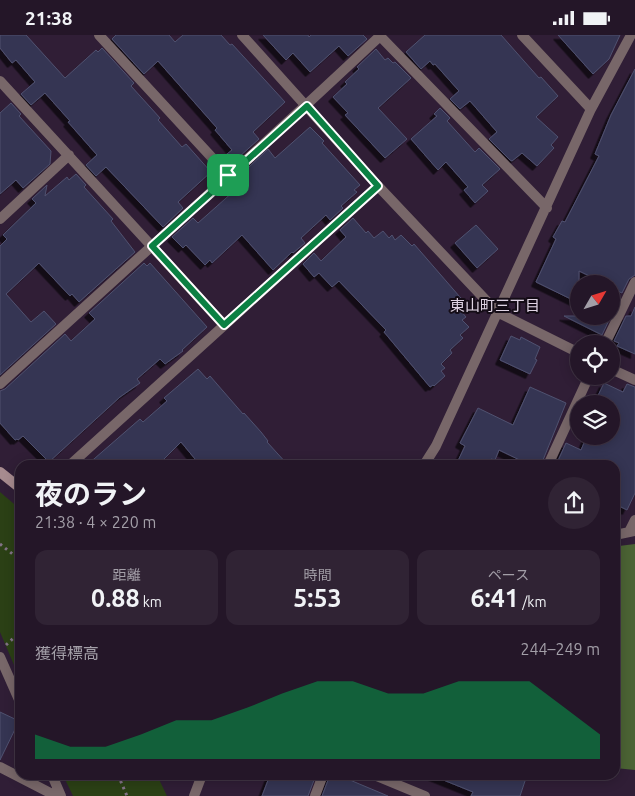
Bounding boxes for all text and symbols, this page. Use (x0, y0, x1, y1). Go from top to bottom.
text: 21:38 (25, 7, 73, 29)
pin (207, 154, 249, 196)
icon: arrive (214, 161, 242, 189)
north arrow (570, 275, 620, 325)
map controls (570, 275, 620, 445)
district label: 東山町三丁目 (450, 297, 540, 314)
button: locate (570, 335, 620, 385)
button: layers (570, 395, 620, 445)
button: share (548, 477, 600, 529)
text: 夜のラン (35, 478, 147, 509)
text: 21:38 · 4 × 220 m (35, 513, 156, 531)
text: 距離 (113, 567, 141, 583)
text: 時間 (304, 567, 332, 583)
text: ペース (488, 567, 529, 583)
text: 0.88 (91, 584, 140, 612)
text: 5:53 (293, 584, 342, 612)
text: 6:41 (471, 584, 519, 612)
text: km (140, 594, 162, 610)
text: /km (519, 594, 547, 610)
text: 244–249 m (520, 640, 600, 658)
text: 獲得標高 (35, 644, 99, 662)

